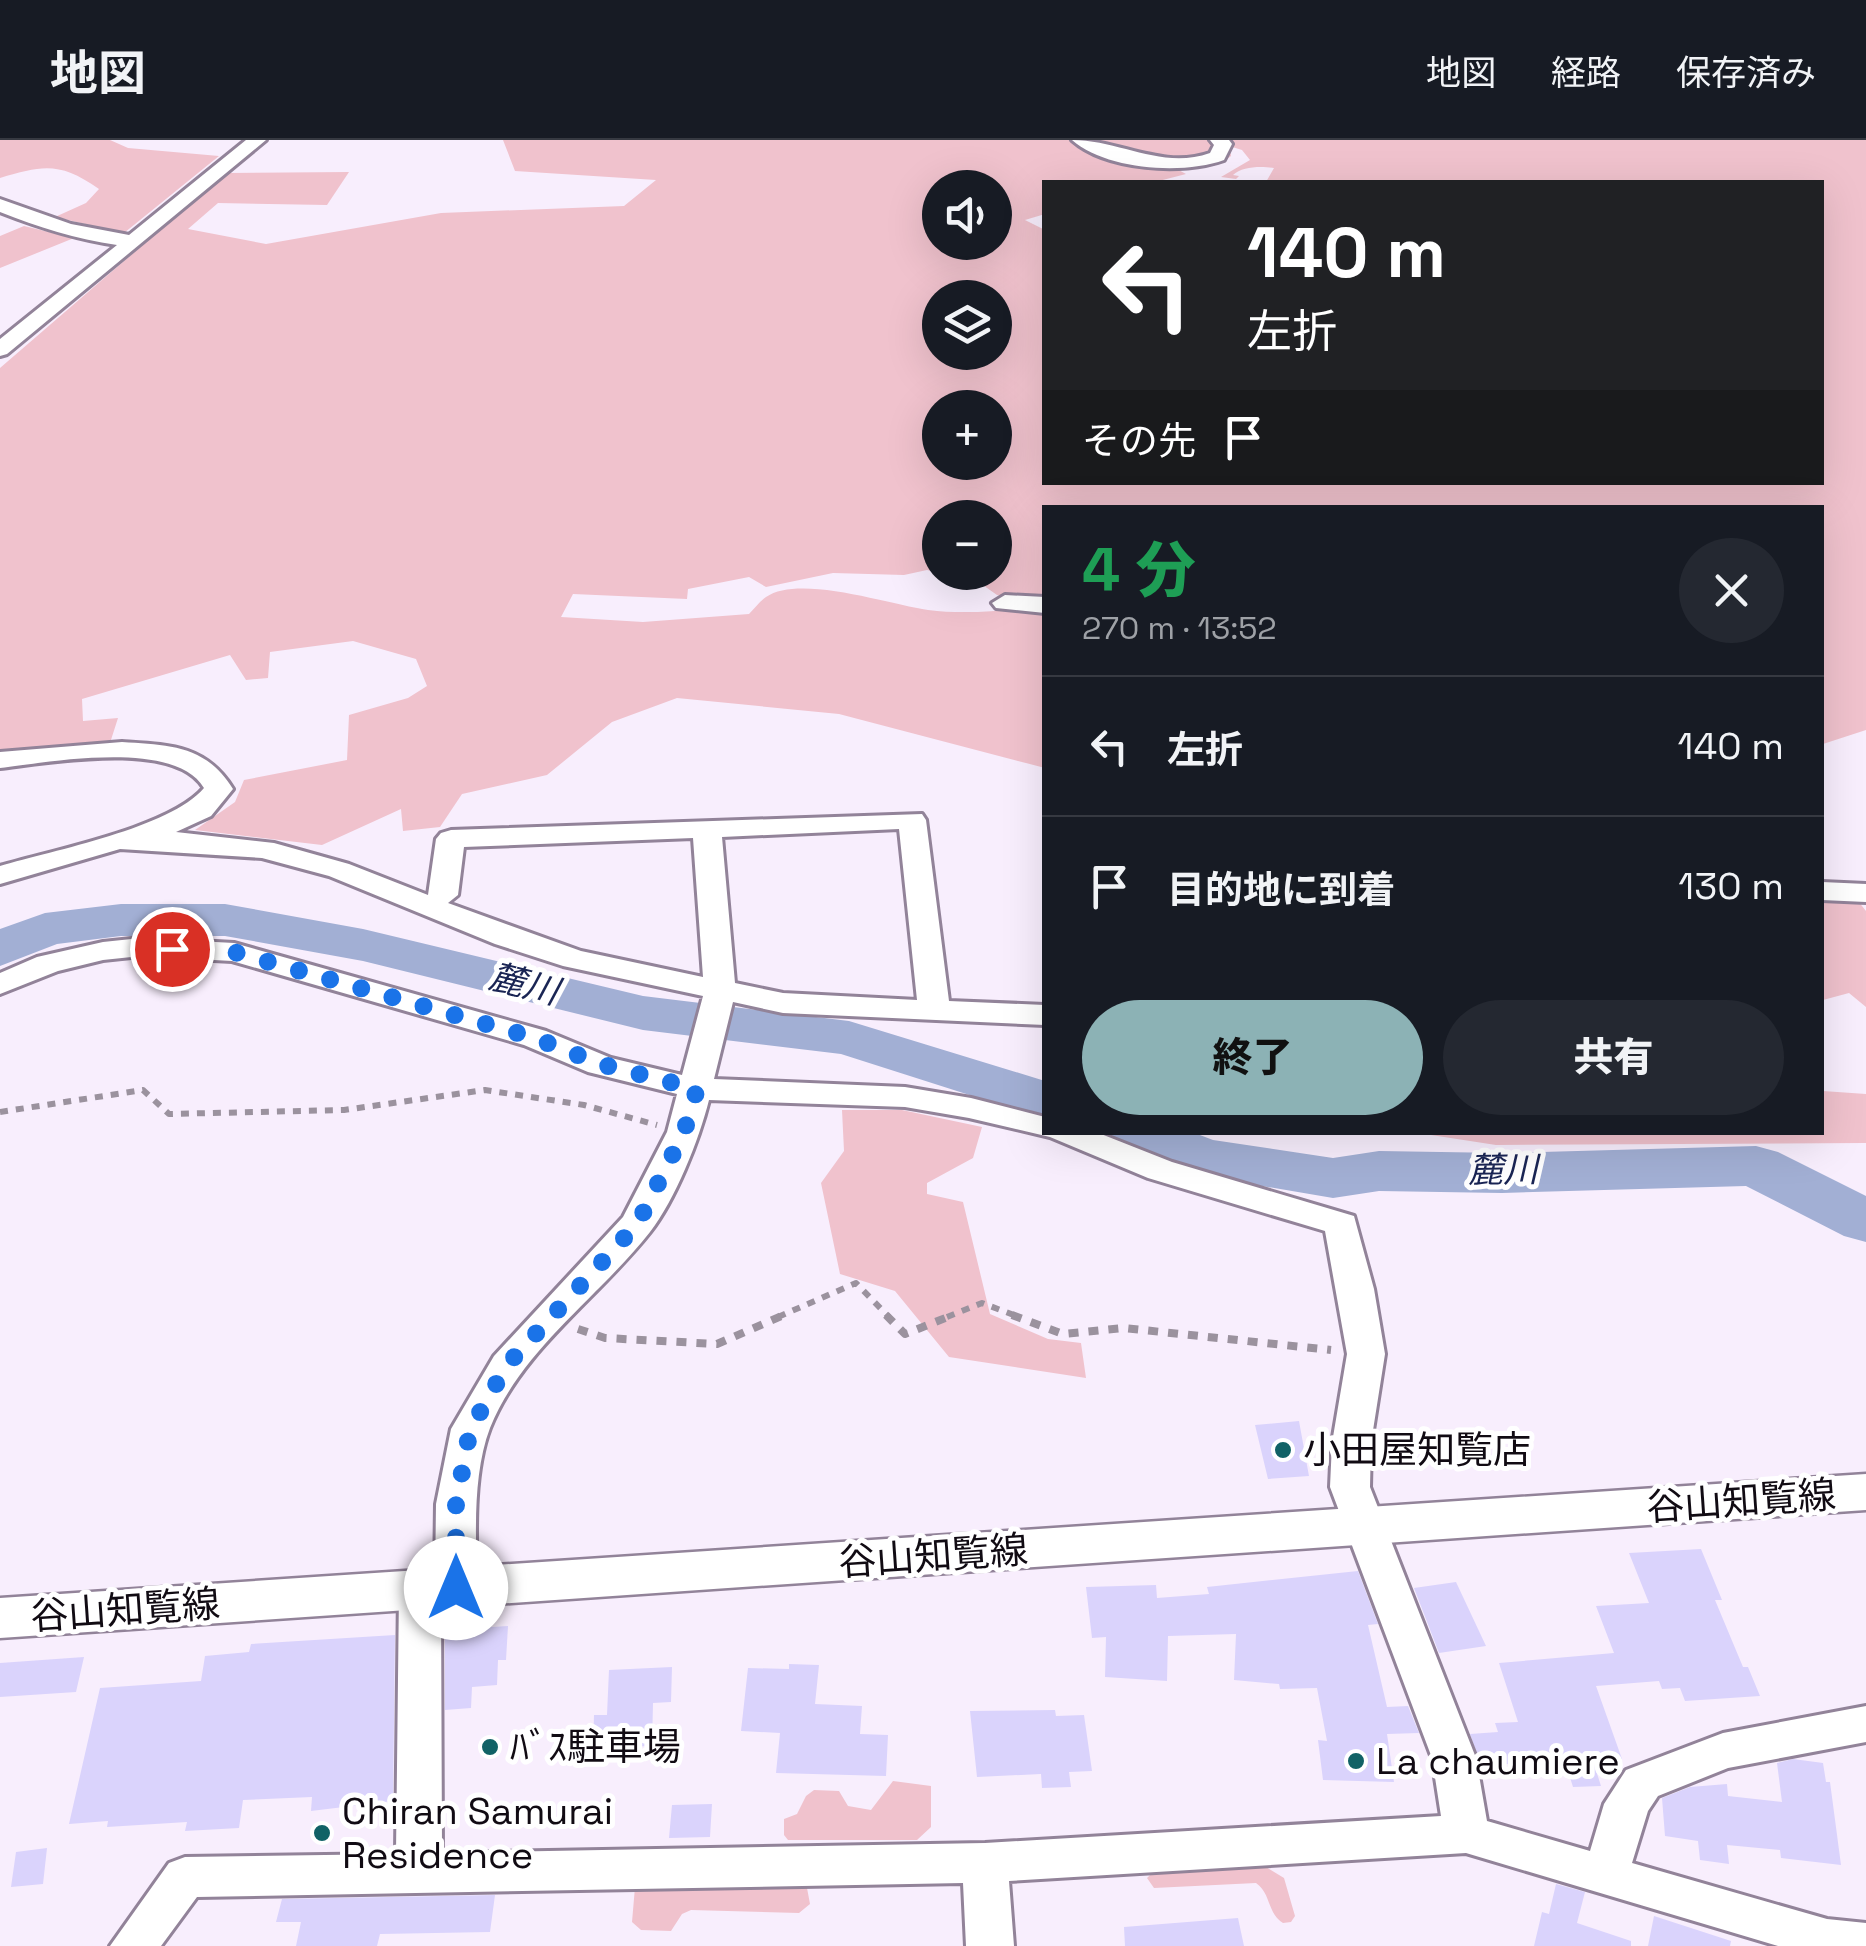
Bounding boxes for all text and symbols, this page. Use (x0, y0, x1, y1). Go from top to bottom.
text: 地図 (50, 43, 146, 104)
text: 地図 (1426, 51, 1496, 95)
text: 経路 (1551, 51, 1621, 95)
text: 保存済み (1676, 51, 1816, 95)
map controls (922, 170, 1012, 590)
button: sound (922, 170, 1012, 260)
text: 140 m (1247, 208, 1446, 297)
icon: left (1082, 220, 1212, 350)
button: layers (922, 280, 1012, 370)
text: 左折 (1247, 303, 1337, 360)
button: + (922, 390, 1012, 480)
icon: arrive (1216, 410, 1271, 465)
text: その先 (1082, 417, 1196, 465)
button: − (922, 500, 1012, 590)
text: 4 分 (1082, 532, 1195, 609)
button: close (1679, 538, 1784, 643)
text: 270 m · 13:52 (1082, 608, 1277, 648)
icon: left (1082, 719, 1137, 774)
text: 140 m (1678, 722, 1784, 770)
text: 左折 (1167, 726, 1243, 774)
icon: arrive (1082, 859, 1137, 914)
text: 130 m (1678, 862, 1784, 910)
text: 目的地に到着 (1167, 866, 1395, 914)
pin (130, 907, 215, 992)
icon: arrive (145, 922, 200, 977)
water label: 麓川 (485, 954, 567, 1015)
button: 終了 (1082, 1000, 1423, 1115)
button: 共有 (1443, 1000, 1784, 1115)
water label: 麓川 (1468, 1147, 1542, 1193)
place label: 小田屋知覧店 (1303, 1426, 1531, 1474)
marker: 小田屋知覧店 (1272, 1439, 1294, 1461)
street label: 谷山知覧線 (1645, 1470, 1837, 1532)
street label: 谷山知覧線 (837, 1525, 1029, 1587)
position arrow (404, 1536, 508, 1640)
street label: 谷山知覧線 (29, 1579, 221, 1641)
place label: ﾊﾞｽ駐車場 (510, 1723, 681, 1771)
marker: ﾊﾞｽ駐車場 (479, 1736, 501, 1758)
place label: La chaumiere (1376, 1737, 1620, 1785)
marker: La chaumiere (1345, 1750, 1367, 1772)
place label: Chiran Samurai Residence (342, 1787, 613, 1879)
marker: Chiran Samurai Residence (311, 1822, 333, 1844)

